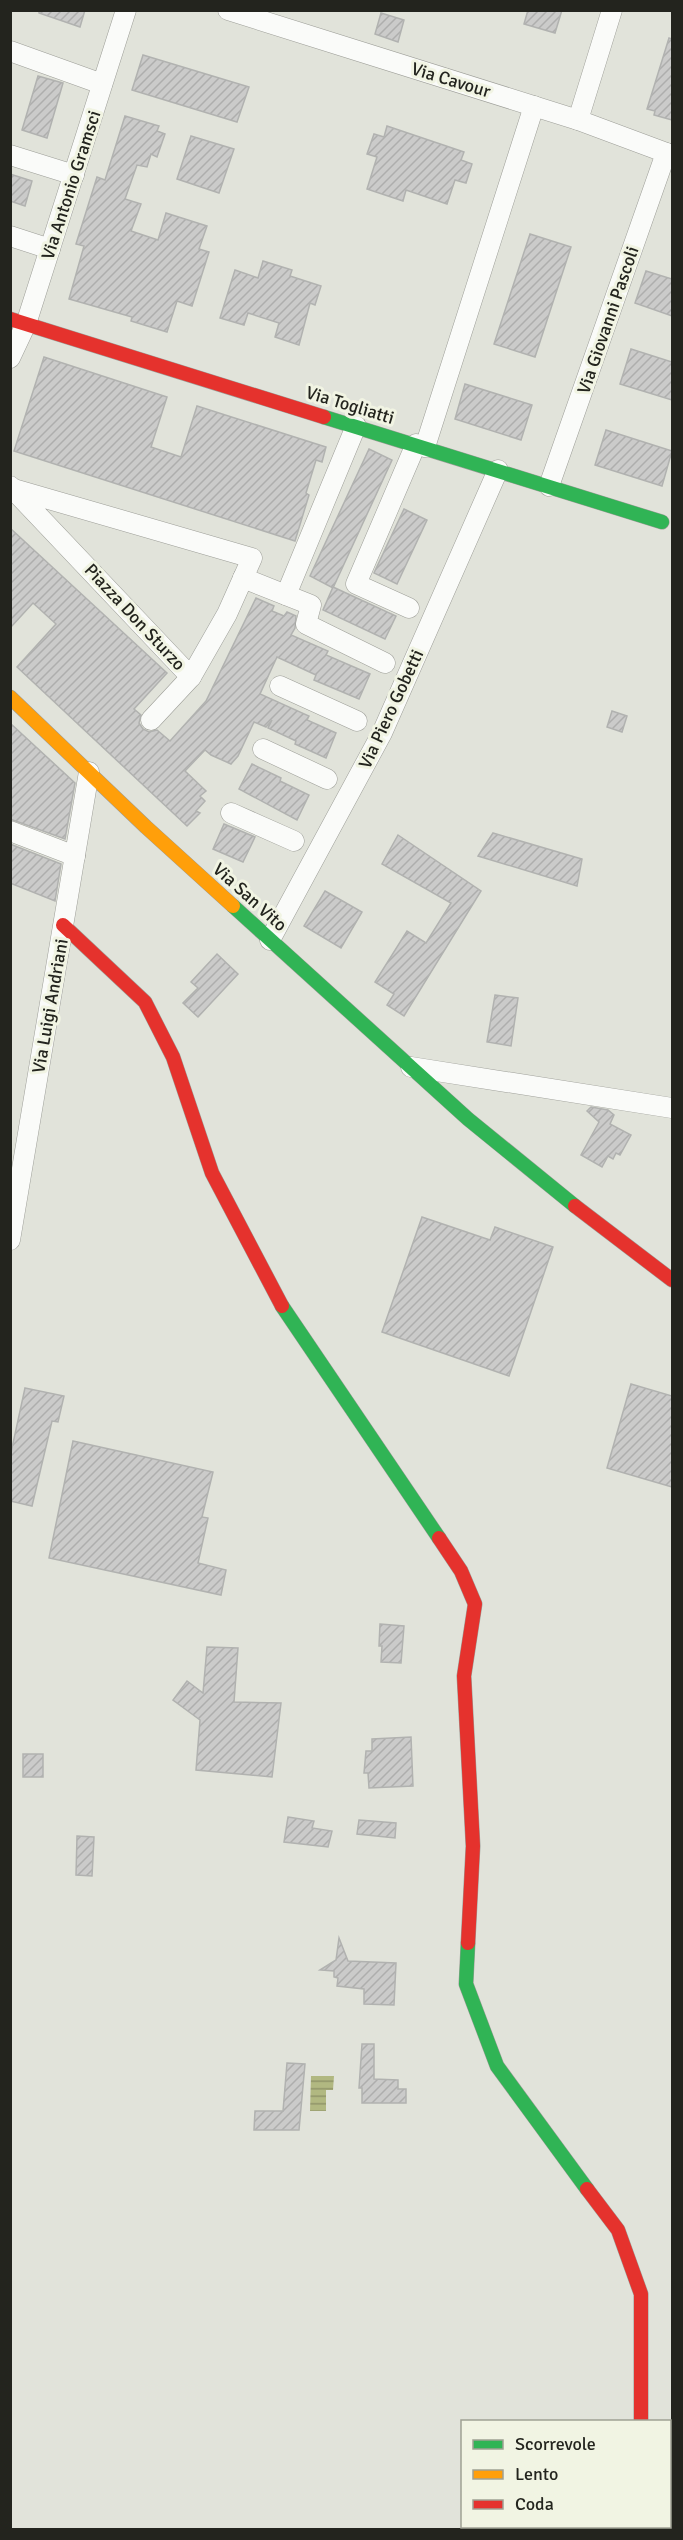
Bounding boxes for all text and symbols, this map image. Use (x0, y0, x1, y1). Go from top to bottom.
street label: Via Cavour (409, 58, 494, 103)
street label: Via Antonio Gramsci (36, 108, 106, 262)
street label: Via Giovanni Pascoli (572, 243, 644, 397)
street label: Via Togliatti (303, 381, 397, 429)
street label: Piazza Don Sturzo (80, 559, 190, 675)
street label: Via Piero Gobetti (354, 646, 428, 772)
street label: Via San Vito (209, 858, 291, 936)
street label: Via Luigi Andriani (27, 937, 73, 1075)
legend (461, 2420, 671, 2528)
text: Scorrevole (515, 2433, 596, 2455)
text: Lento (515, 2463, 558, 2485)
text: Coda (515, 2493, 554, 2515)

